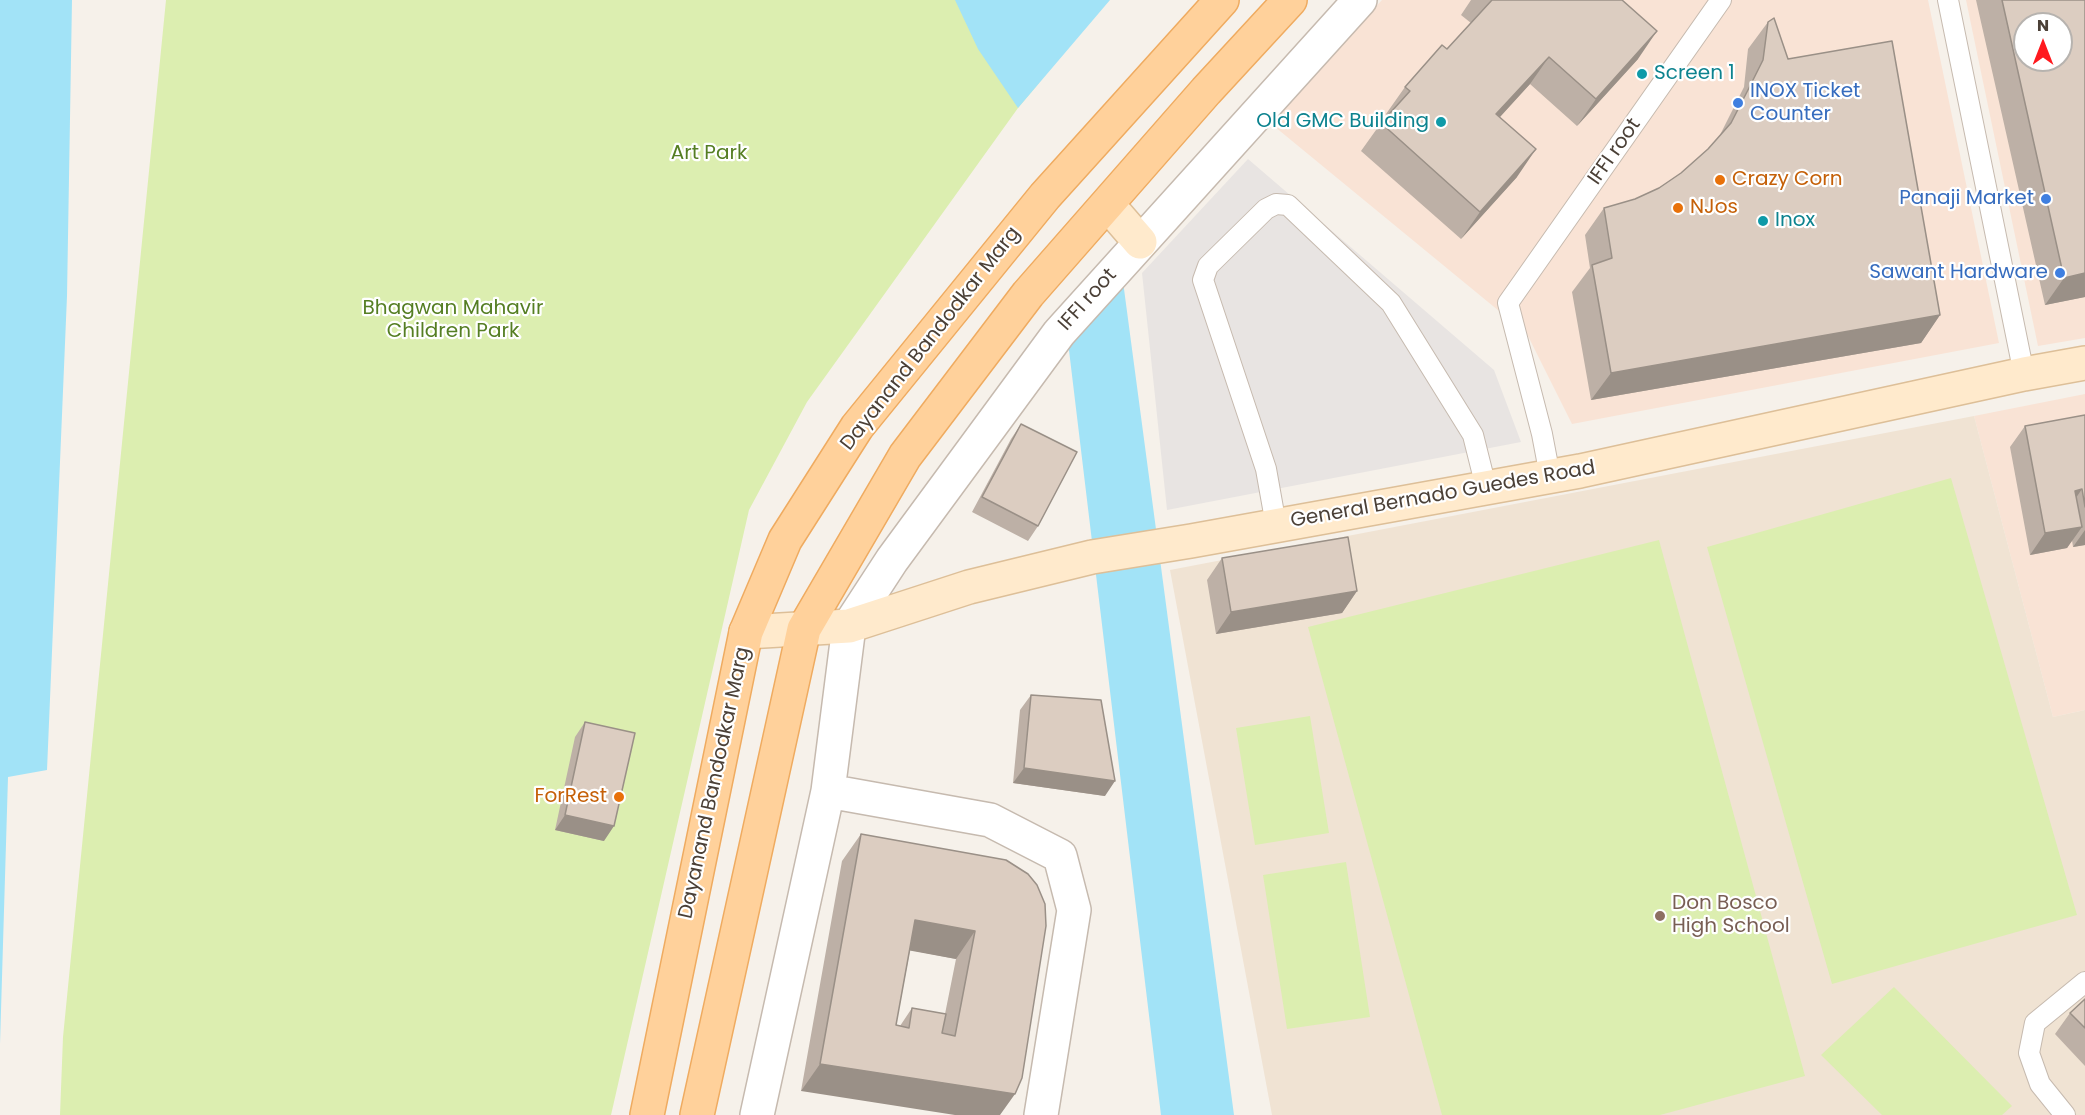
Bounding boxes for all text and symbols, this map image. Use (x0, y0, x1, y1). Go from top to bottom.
north arrow (2013, 12, 2073, 72)
text: N (2037, 14, 2049, 37)
place label: Screen 1 (1654, 62, 1735, 86)
marker: Screen 1 (1635, 67, 1649, 81)
place label: INOX Ticket Counter (1750, 80, 1860, 127)
marker: INOX Ticket Counter (1731, 96, 1745, 110)
place label: Old GMC Building (1256, 110, 1429, 134)
street label: IFFI root (1583, 114, 1647, 190)
marker: Old GMC Building (1434, 115, 1448, 129)
park label: Art Park (671, 142, 747, 166)
place label: Crazy Corn (1732, 168, 1843, 192)
marker: Crazy Corn (1713, 173, 1727, 187)
place label: Panaji Market (1899, 187, 2034, 211)
marker: Panaji Market (2039, 192, 2053, 206)
place label: NJos (1690, 196, 1738, 220)
marker: NJos (1671, 201, 1685, 215)
place label: Inox (1775, 209, 1815, 233)
marker: Inox (1756, 214, 1770, 228)
street label: Dayanand Bandodkar Marg (836, 222, 1026, 456)
place label: Sawant Hardware (1869, 261, 2048, 285)
street label: IFFI root (1054, 264, 1122, 336)
marker: Sawant Hardware (2053, 266, 2067, 280)
park label: Bhagwan Mahavir Children Park (363, 297, 543, 344)
street label: General Bernado Guedes Road (1289, 456, 1597, 534)
street label: Dayanand Bandodkar Marg (674, 645, 756, 921)
place label: ForRest (534, 785, 607, 809)
marker: ForRest (612, 790, 626, 804)
place label: Don Bosco High School (1672, 892, 1790, 939)
marker: Don Bosco High School (1653, 909, 1667, 923)

